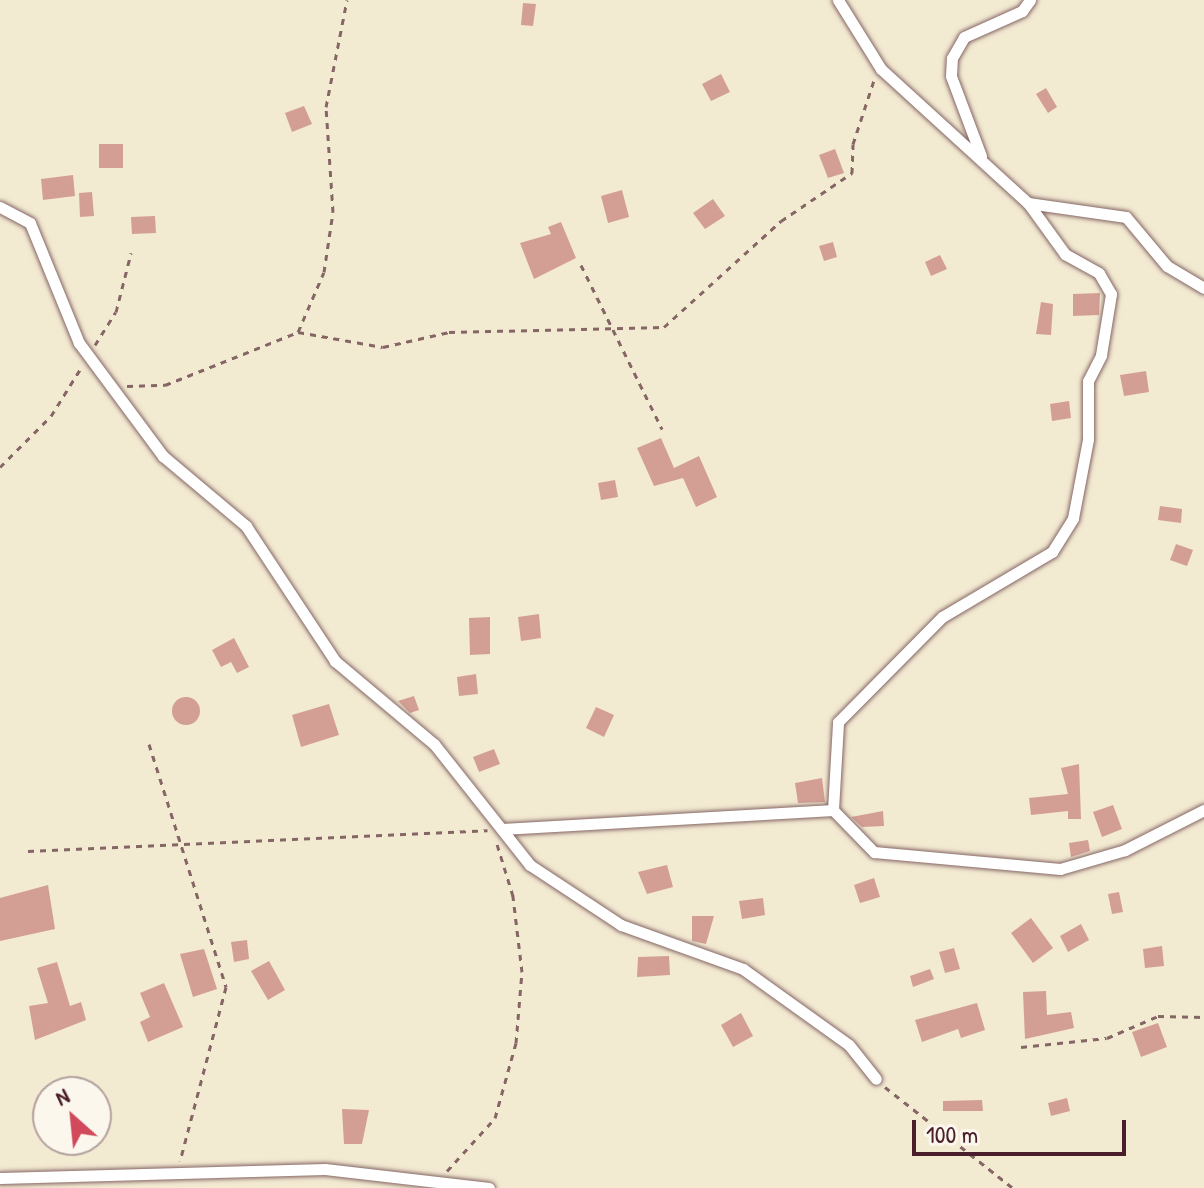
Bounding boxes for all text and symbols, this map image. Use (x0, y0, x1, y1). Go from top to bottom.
north arrow (32, 1076, 112, 1156)
text: N (50, 1080, 74, 1112)
scale bar (916, 1104, 1130, 1154)
text: 100 m (926, 1118, 978, 1150)

